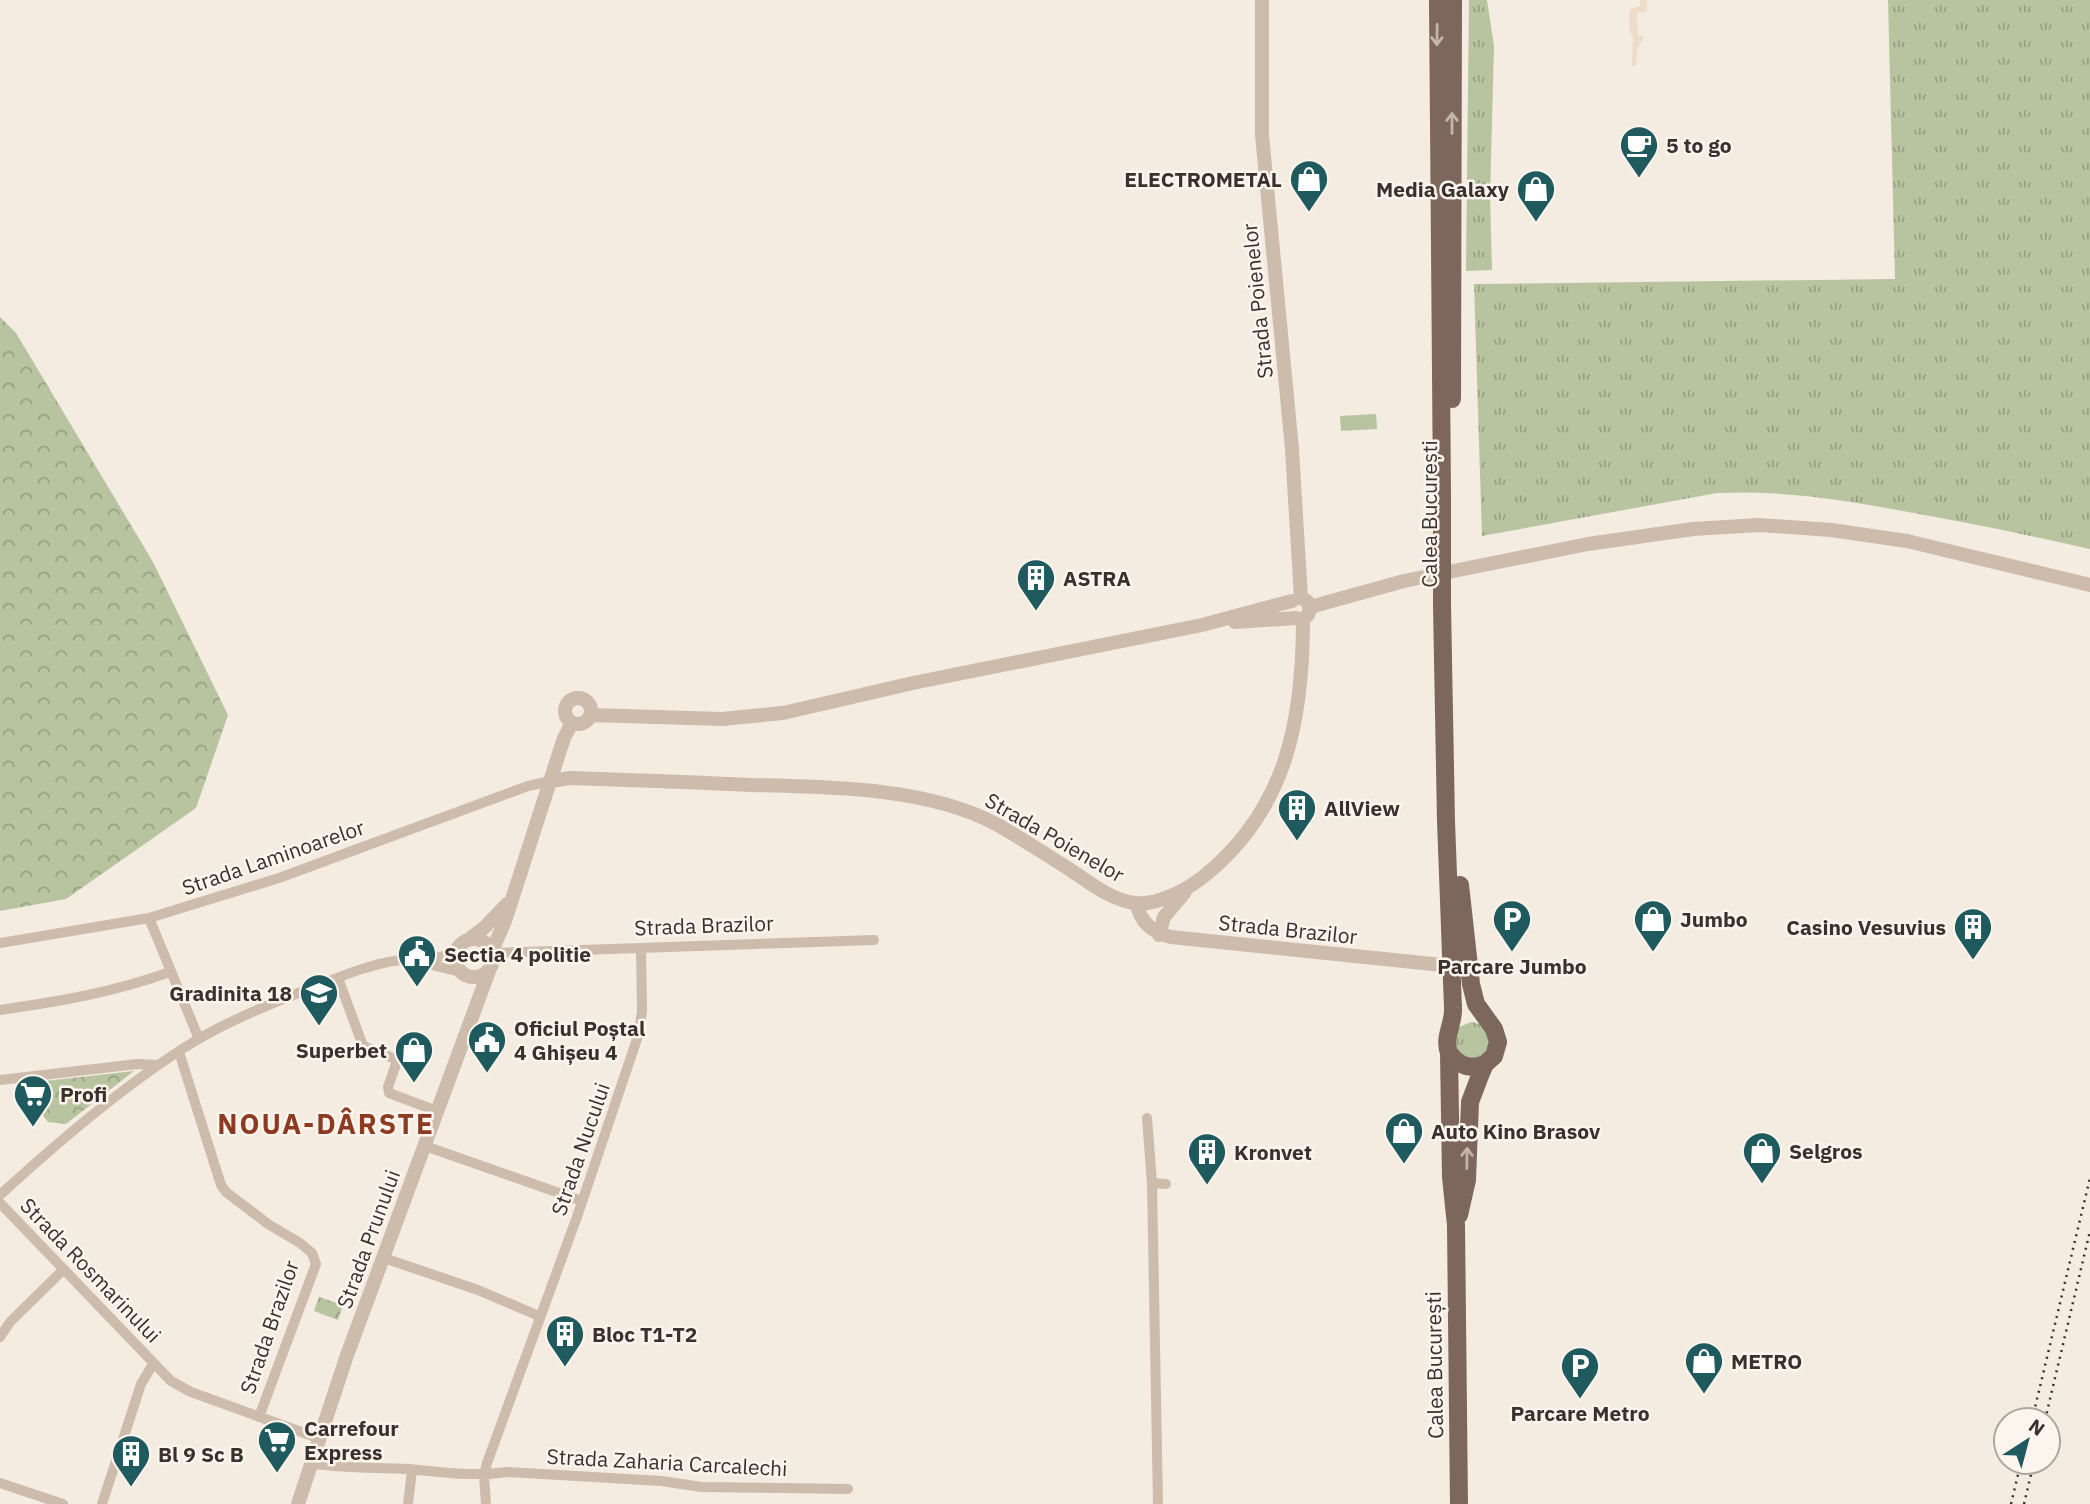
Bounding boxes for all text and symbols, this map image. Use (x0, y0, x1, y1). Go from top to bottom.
one-way arrow (1431, 23, 1444, 46)
one-way arrow (1445, 112, 1459, 135)
cafe icon: 5 to go (1618, 124, 1660, 179)
place label: 5 to go (1666, 131, 1732, 159)
shop icon: ELECTROMETAL (1288, 158, 1330, 213)
place label: ELECTROMETAL (1124, 165, 1282, 193)
shop icon: Media Galaxy (1515, 168, 1557, 223)
place label: Media Galaxy (1376, 175, 1510, 203)
street label: Strada Poienelor (1235, 222, 1279, 380)
street label: Calea București (1415, 440, 1443, 588)
building icon: ASTRA (1015, 557, 1057, 612)
place label: ASTRA (1063, 564, 1131, 592)
street label: Strada Poienelor (980, 786, 1130, 888)
building icon: AllView (1276, 787, 1318, 842)
place label: AllView (1324, 794, 1400, 822)
street label: Strada Laminoarelor (178, 813, 368, 901)
parking icon: Parcare Jumbo (1491, 898, 1533, 953)
shop icon: Jumbo (1632, 898, 1674, 953)
place label: Jumbo (1680, 905, 1748, 933)
building icon: Casino Vesuvius (1952, 906, 1994, 961)
street label: Strada Brazilor (1217, 908, 1359, 950)
street label: Strada Brazilor (634, 909, 774, 941)
place label: Casino Vesuvius (1786, 913, 1946, 941)
public building icon: Sectia 4 politie (396, 933, 438, 988)
place label: Sectia 4 politie (444, 940, 591, 968)
place label: Parcare Jumbo (1437, 952, 1587, 980)
school or university icon: Gradinita 18 (298, 972, 340, 1027)
place label: Gradinita 18 (169, 979, 292, 1007)
place label: Oficiul Poștal 4 Ghișeu 4 (514, 1014, 645, 1066)
public building icon: Oficiul Poștal 4 Ghișeu 4 (466, 1019, 508, 1074)
shop icon: Superbet (393, 1029, 435, 1084)
place label: Superbet (296, 1036, 387, 1064)
supermarket icon: Profi (12, 1073, 54, 1128)
street label: Strada Nucului (544, 1079, 616, 1219)
place label: Profi (60, 1080, 107, 1108)
district label: NOUA-DÂRSTE (217, 1105, 435, 1142)
shop icon: Auto Kino Brasov (1383, 1110, 1425, 1165)
place label: Auto Kino Brasov (1431, 1117, 1601, 1145)
shop icon: Selgros (1741, 1130, 1783, 1185)
building icon: Kronvet (1186, 1131, 1228, 1186)
place label: Selgros (1789, 1137, 1863, 1165)
place label: Kronvet (1234, 1138, 1312, 1166)
one-way arrow (1461, 1147, 1474, 1170)
street label: Strada Prunului (330, 1166, 406, 1312)
street label: Strada Rosmarinului (15, 1192, 167, 1348)
street label: Strada Brazilor (233, 1256, 305, 1398)
street label: Calea București (1419, 1291, 1449, 1439)
building icon: Bloc T1-T2 (544, 1313, 586, 1368)
place label: Bloc T1-T2 (592, 1320, 697, 1348)
shop icon: METRO (1683, 1340, 1725, 1395)
parking icon: Parcare Metro (1559, 1345, 1601, 1400)
place label: METRO (1731, 1347, 1802, 1375)
place label: Parcare Metro (1511, 1399, 1650, 1427)
north arrow (1992, 1406, 2062, 1476)
text: N (2024, 1413, 2050, 1441)
place label: Carrefour Express (304, 1414, 399, 1466)
supermarket icon: Carrefour Express (256, 1419, 298, 1474)
building icon: Bl 9 Sc B (110, 1433, 152, 1488)
place label: Bl 9 Sc B (158, 1440, 244, 1468)
street label: Strada Zaharia Carcalechi (546, 1442, 788, 1482)

